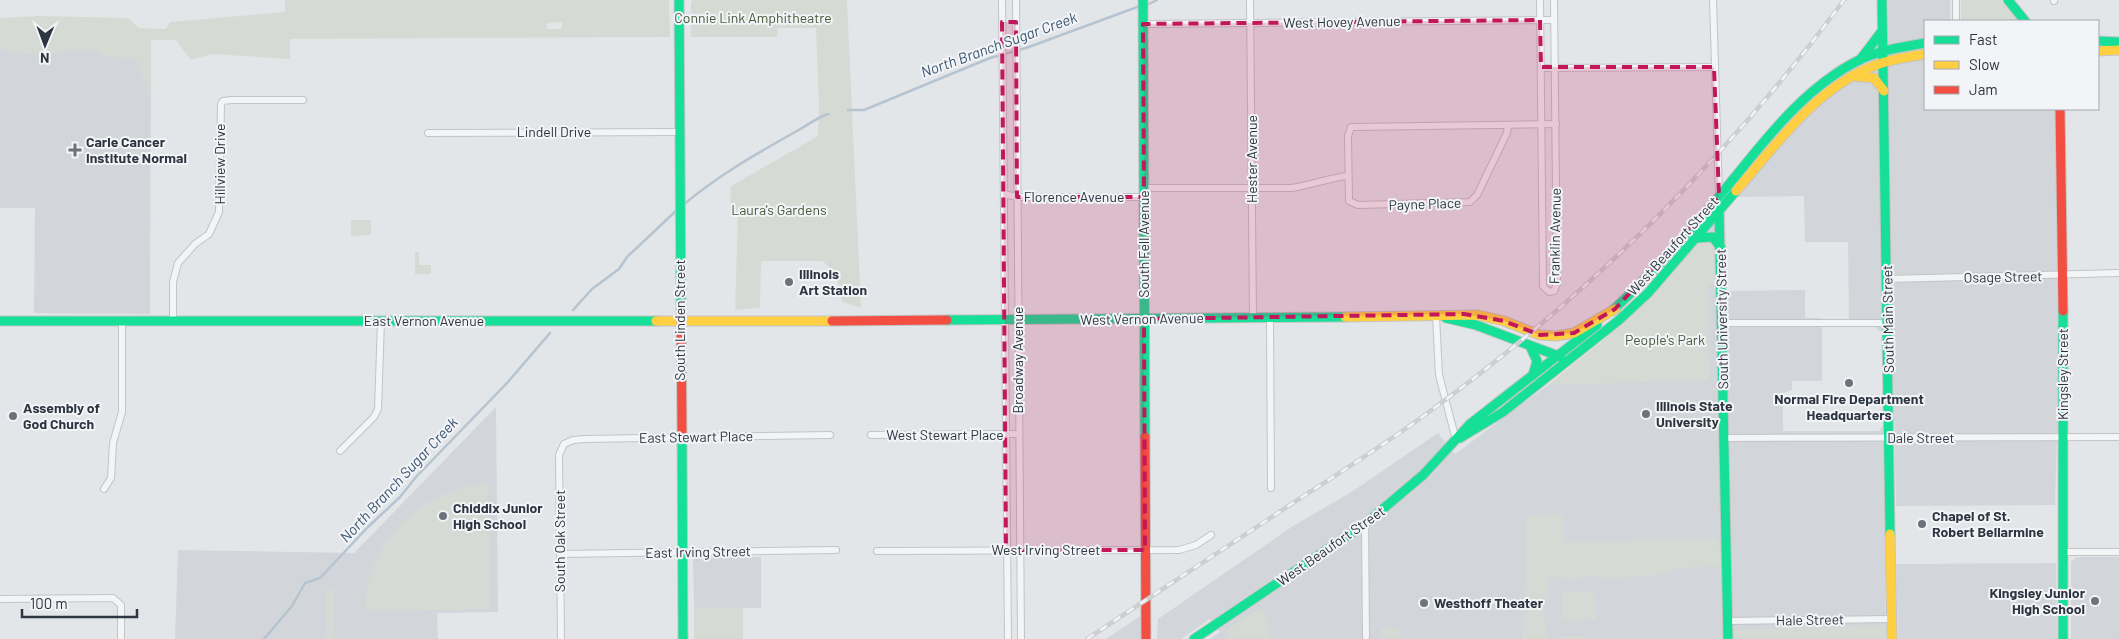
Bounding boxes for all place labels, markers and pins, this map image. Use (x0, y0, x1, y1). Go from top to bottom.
place label: Carle Cancer Institute Normal (86, 133, 187, 166)
marker: Carle Cancer Institute Normal (68, 143, 82, 157)
place label: Illinois Art Station (799, 265, 867, 298)
marker: Illinois Art Station (783, 276, 795, 288)
marker: Normal Fire Department Headquarters (1843, 377, 1855, 389)
place label: Normal Fire Department Headquarters (1774, 390, 1924, 423)
place label: Illinois State University (1656, 397, 1733, 430)
place label: Assembly of God Church (23, 399, 100, 432)
marker: Illinois State University (1640, 408, 1652, 420)
marker: Assembly of God Church (7, 410, 19, 422)
place label: Chiddix Junior High School (453, 499, 543, 532)
place label: Chapel of St. Robert Bellarmine (1932, 507, 2044, 540)
marker: Chiddix Junior High School (437, 510, 449, 522)
marker: Chapel of St. Robert Bellarmine (1916, 518, 1928, 530)
place label: Kingsley Junior High School (1990, 584, 2086, 617)
place label: Westhoff Theater (1434, 594, 1544, 611)
marker: Kingsley Junior High School (2089, 595, 2101, 607)
marker: Westhoff Theater (1418, 597, 1430, 609)

